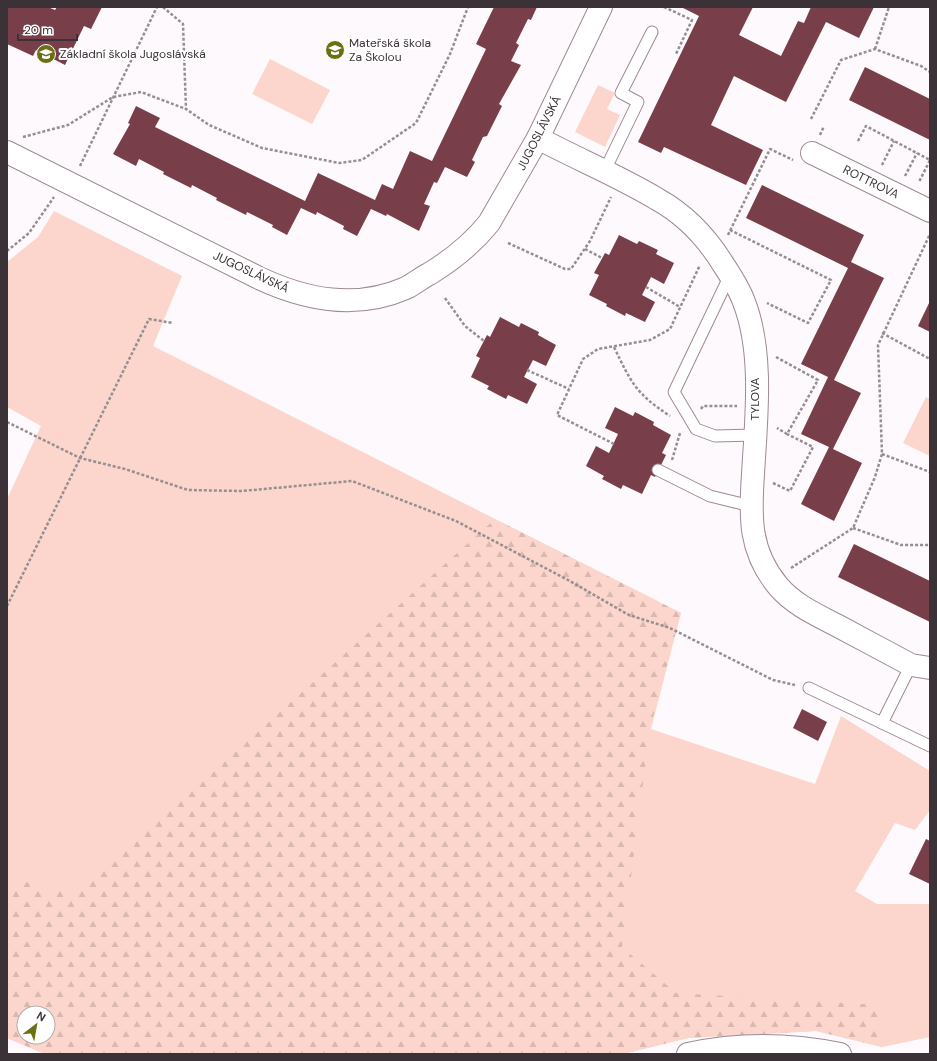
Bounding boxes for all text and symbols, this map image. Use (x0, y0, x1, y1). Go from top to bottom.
scale bar (18, 16, 77, 42)
text: 20 m (24, 22, 53, 38)
place label: Mateřská škola Za Školou (349, 35, 431, 65)
school or university icon: Mateřská škola Za Školou (324, 39, 346, 61)
school or university icon: Základní škola Jugoslávská (35, 43, 57, 65)
place label: Základní škola Jugoslávská (60, 46, 206, 62)
street label: JUGOSLÁVSKÁ (513, 93, 565, 173)
street label: ROTTROVA (840, 162, 902, 202)
street label: JUGOSLÁVSKÁ (210, 247, 292, 297)
street label: TYLOVA (747, 377, 763, 421)
north arrow (16, 1005, 56, 1045)
text: N (34, 1008, 48, 1024)

